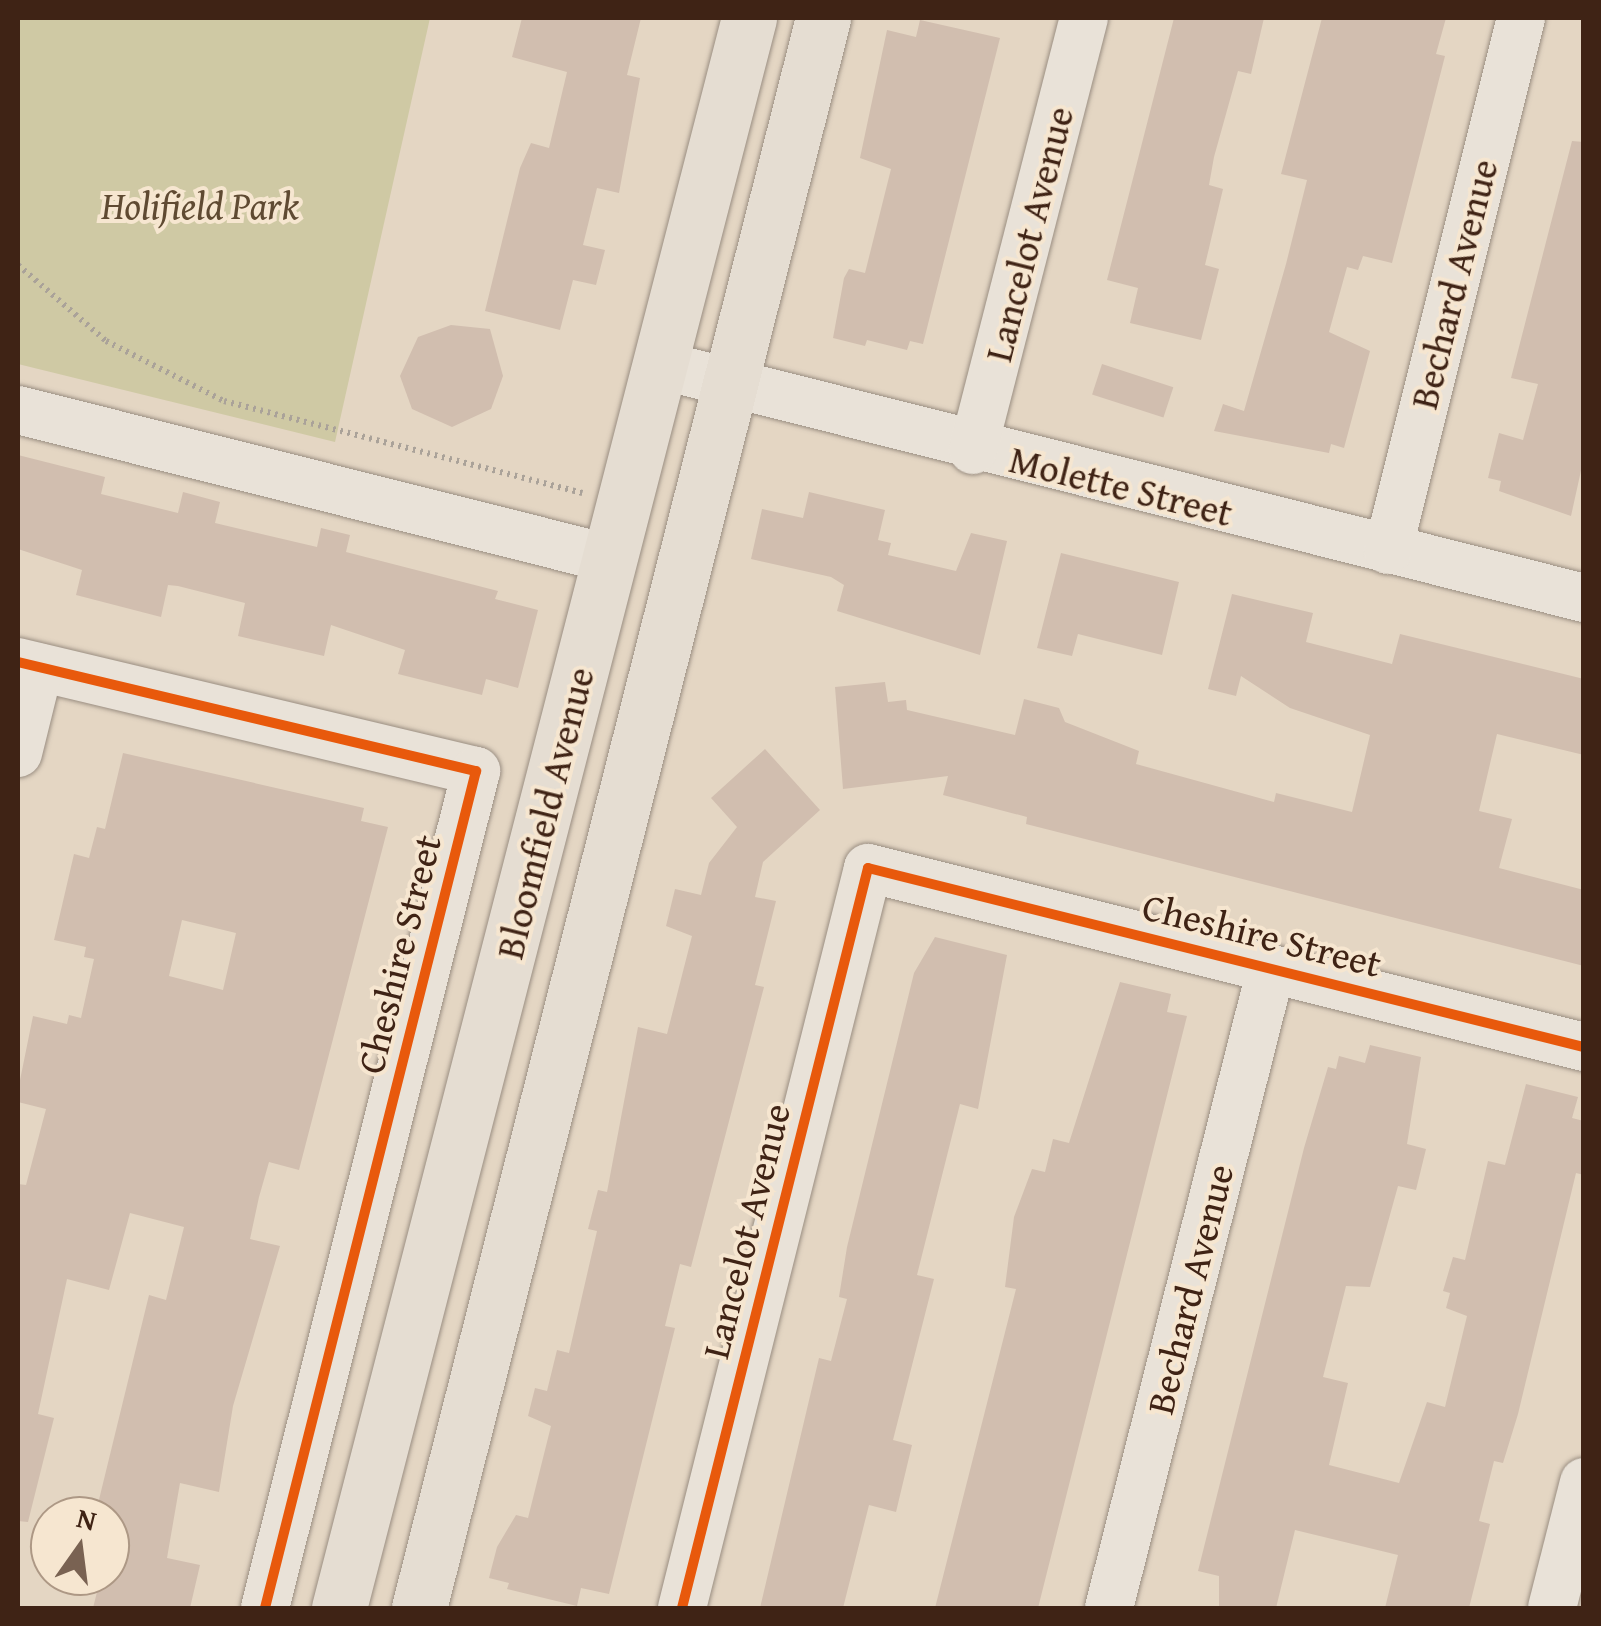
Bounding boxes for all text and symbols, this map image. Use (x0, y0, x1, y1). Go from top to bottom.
street label: Lancelot Avenue (975, 102, 1083, 366)
street label: Bechard Avenue (1401, 154, 1507, 414)
park label: Holifield Park (101, 183, 299, 229)
street label: Molette Street (1005, 436, 1237, 536)
street label: Bloomfield Avenue (487, 663, 603, 963)
street label: Cheshire Street (347, 830, 451, 1078)
street label: Cheshire Street (1138, 883, 1386, 987)
street label: Lancelot Avenue (692, 1099, 800, 1363)
street label: Bechard Avenue (1137, 1159, 1243, 1419)
north arrow (30, 1496, 130, 1596)
text: N (73, 1496, 101, 1541)

